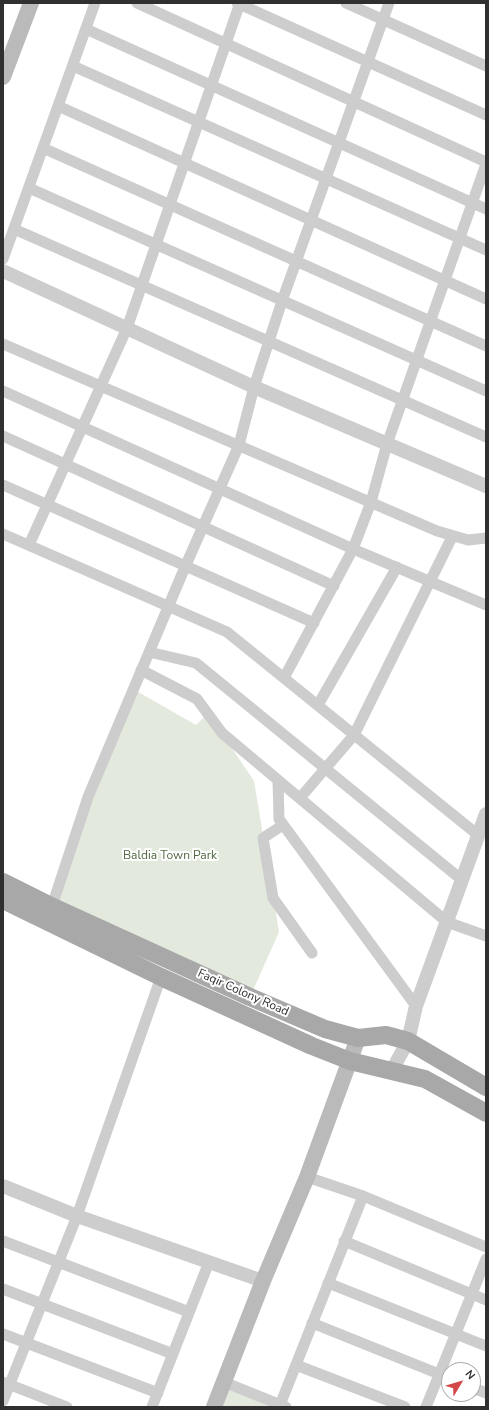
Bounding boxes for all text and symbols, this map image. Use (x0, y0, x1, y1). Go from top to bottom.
park label: Baldia Town Park (123, 849, 217, 863)
street label: Faqir Colony Road (195, 966, 291, 1020)
north arrow (441, 1362, 481, 1402)
text: N (462, 1367, 479, 1383)

